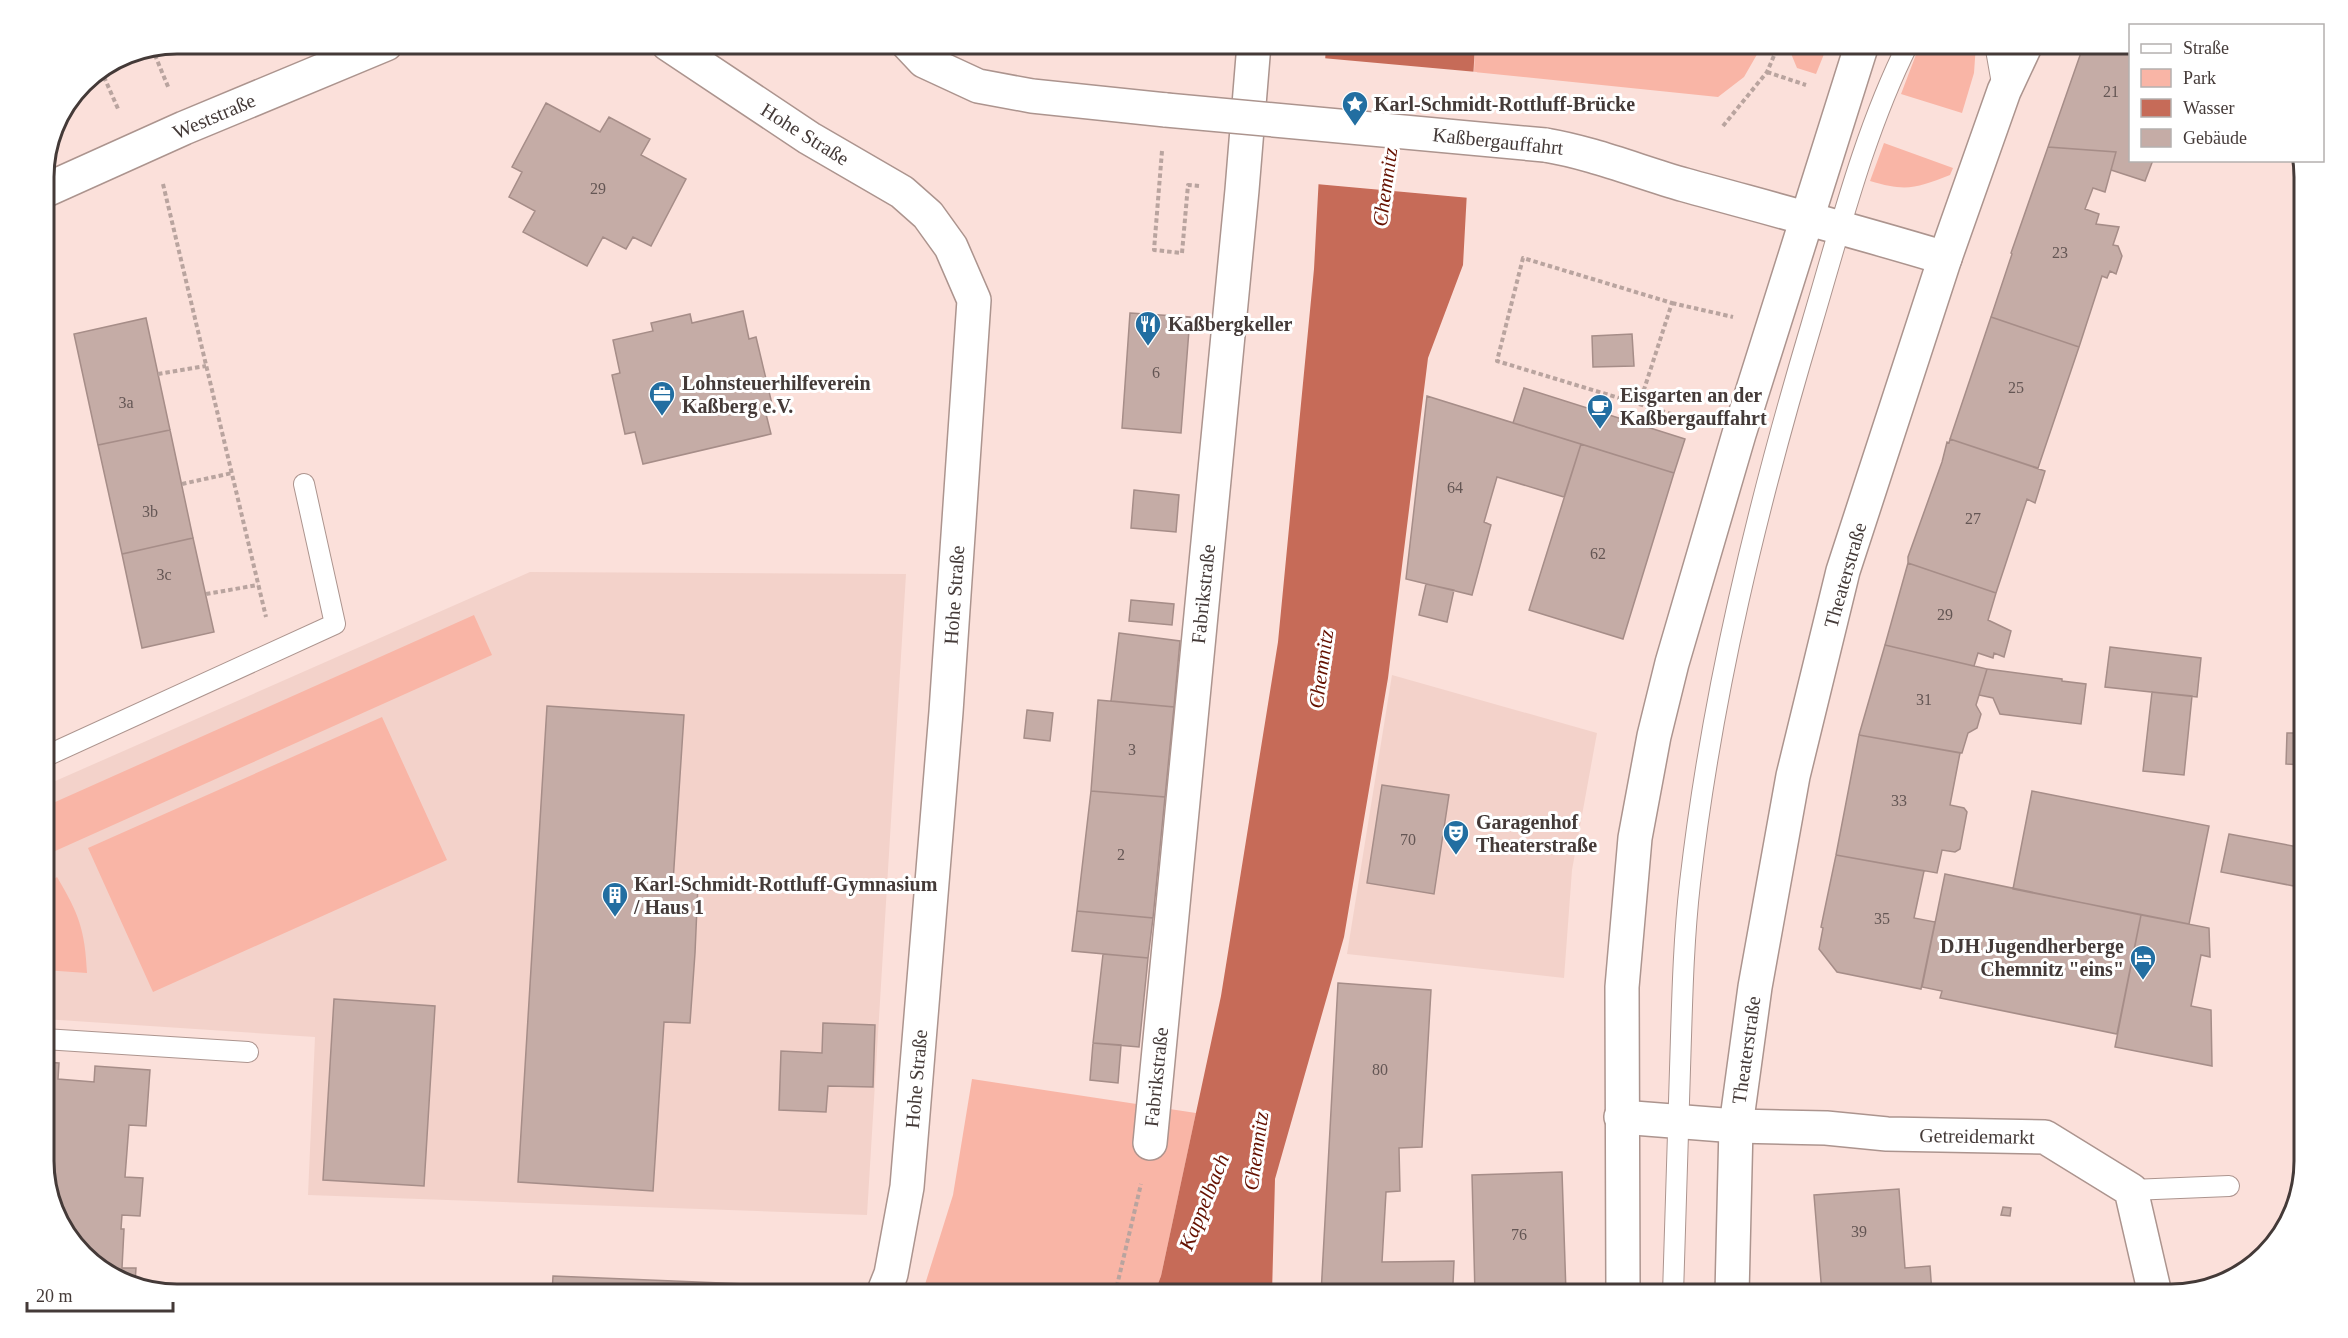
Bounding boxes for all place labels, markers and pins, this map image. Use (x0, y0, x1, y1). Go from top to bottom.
place icon: Karl-Schmidt-Rottluff-Brücke (1340, 89, 1370, 127)
place label: Karl-Schmidt-Rottluff-Brücke (1374, 93, 1635, 115)
restaurant icon: Kaßbergkeller (1133, 309, 1163, 347)
place label: Kaßbergkeller (1168, 313, 1293, 336)
place label: Lohnsteuerhilfeverein Kaßberg e.V. (682, 372, 871, 418)
office icon: Lohnsteuerhilfeverein Kaßberg e.V. (647, 379, 677, 417)
place label: Eisgarten an der Kaßbergauffahrt (1620, 384, 1767, 430)
cafe icon: Eisgarten an der Kaßbergauffahrt (1585, 392, 1615, 430)
place label: Garagenhof Theaterstraße (1476, 811, 1597, 856)
theatre icon: Garagenhof Theaterstraße (1441, 818, 1471, 856)
place label: Karl-Schmidt-Rottluff-Gymnasium / Haus 1 (633, 873, 938, 918)
building icon: Karl-Schmidt-Rottluff-Gymnasium / Haus 1 (600, 880, 630, 918)
place label: DJH Jugendherberge Chemnitz "eins" (1940, 935, 2124, 980)
hotel icon: DJH Jugendherberge Chemnitz "eins" (2128, 943, 2158, 981)

